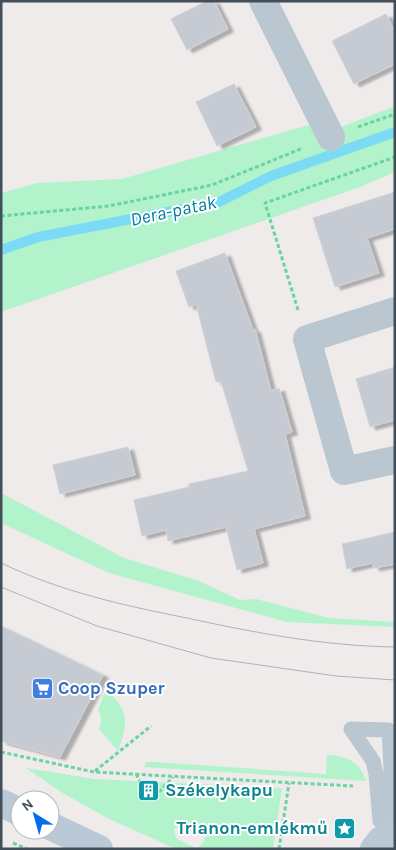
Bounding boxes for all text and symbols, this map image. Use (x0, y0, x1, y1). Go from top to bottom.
water label: Dera-patak (128, 191, 219, 231)
supermarket icon: Coop Szuper (30, 676, 54, 700)
place label: Coop Szuper (58, 677, 165, 699)
building icon: Székelykapu (137, 778, 161, 802)
place label: Székelykapu (165, 779, 273, 801)
north arrow (10, 790, 60, 840)
text: N (18, 795, 37, 815)
place icon: Trianon-emlékmű (332, 816, 356, 840)
place label: Trianon-emlékmű (176, 817, 328, 839)

